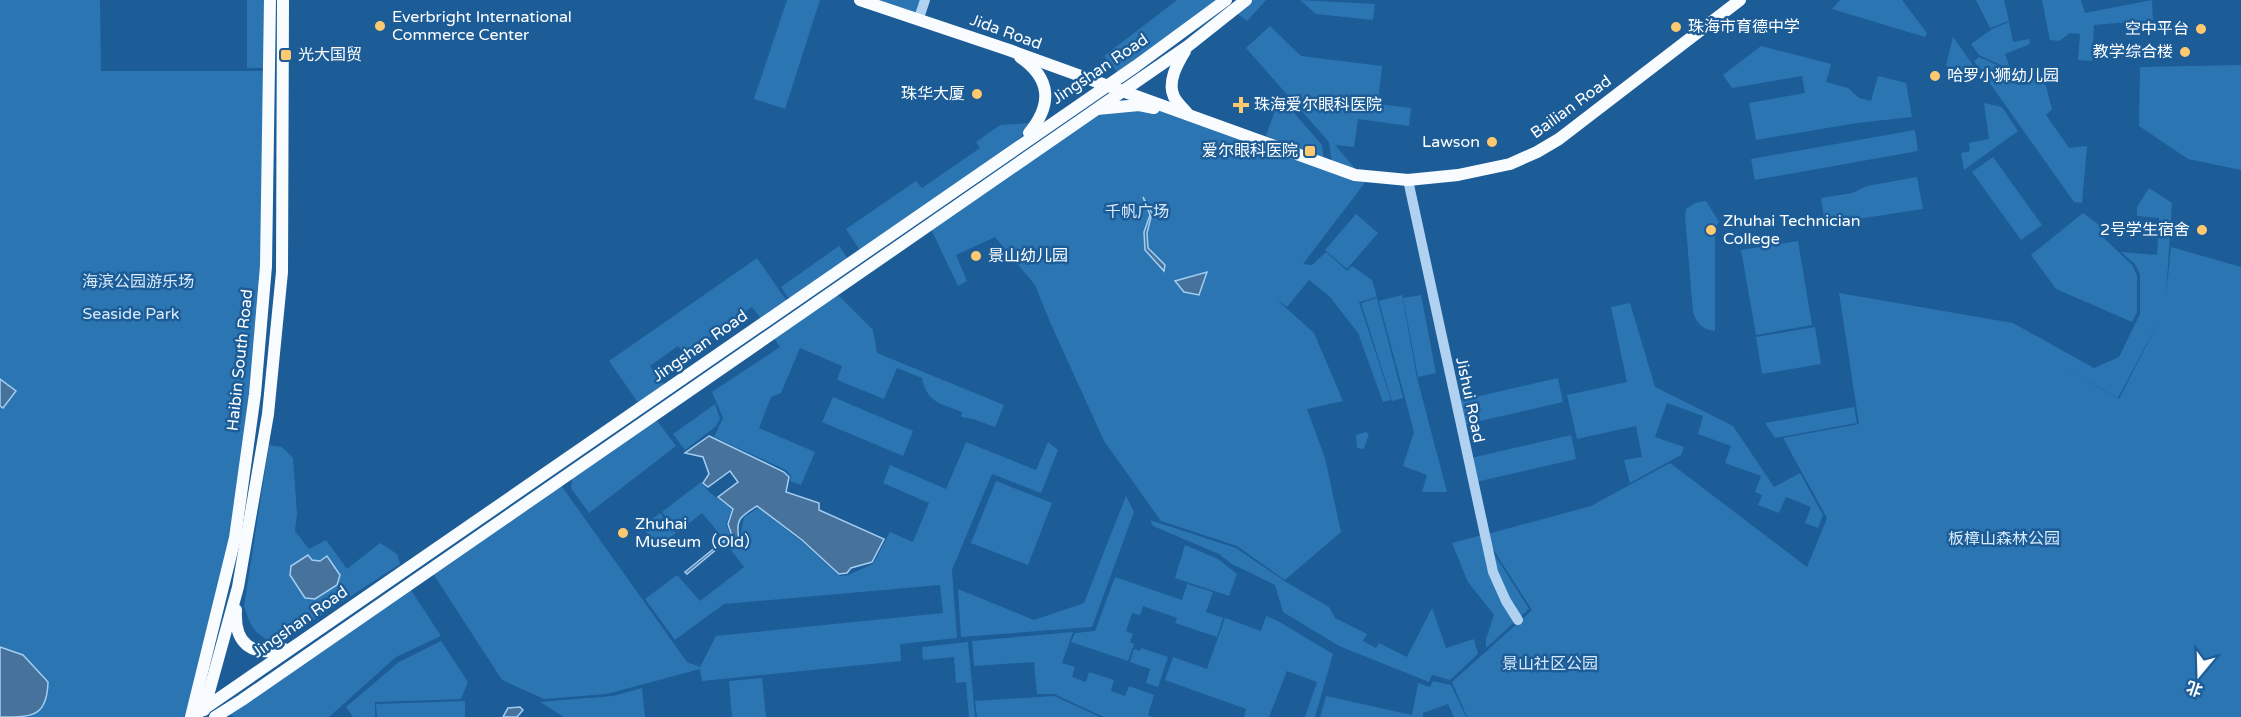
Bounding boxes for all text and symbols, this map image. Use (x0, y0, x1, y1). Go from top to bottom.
place label: Everbright International Commerce Center (392, 7, 572, 45)
street label: Jida Road (967, 10, 1045, 54)
place label: 珠海市育德中学 (1688, 17, 1800, 37)
marker: Everbright International Commerce Center (373, 19, 387, 33)
place label: 空中平台 (2125, 19, 2189, 39)
marker: 珠海市育德中学 (1669, 20, 1683, 34)
marker: 空中平台 (2194, 22, 2208, 36)
street label: Jingshan Road (1048, 29, 1152, 109)
place label: 教学综合楼 (2093, 42, 2173, 62)
place label: 光大国贸 (298, 45, 362, 65)
marker: 教学综合楼 (2178, 45, 2192, 59)
marker: 光大国贸 (279, 48, 293, 62)
place label: 哈罗小狮幼儿园 (1947, 66, 2059, 86)
marker: 哈罗小狮幼儿园 (1928, 69, 1942, 83)
street label: Bailian Road (1527, 71, 1615, 143)
place label: 珠华大厦 (901, 84, 965, 104)
marker: 珠华大厦 (970, 87, 984, 101)
place label: 珠海爱尔眼科医院 (1254, 95, 1382, 115)
marker: 珠海爱尔眼科医院 (1232, 96, 1250, 114)
place label: Lawson (1422, 132, 1480, 152)
marker: Lawson (1485, 135, 1499, 149)
place label: 爱尔眼科医院 (1202, 141, 1298, 161)
marker: 爱尔眼科医院 (1303, 144, 1317, 158)
park label: 千帆广场 (1105, 202, 1169, 222)
place label: Zhuhai Technician College (1723, 211, 1861, 249)
place label: 2号学生宿舍 (2100, 220, 2190, 240)
marker: Zhuhai Technician College (1704, 223, 1718, 237)
marker: 2号学生宿舍 (2195, 223, 2209, 237)
place label: 景山幼儿园 (988, 246, 1068, 266)
marker: 景山幼儿园 (969, 249, 983, 263)
park label: 海滨公园游乐场 (82, 272, 194, 292)
street label: Haibin South Road (223, 288, 257, 432)
park label: Seaside Park (82, 304, 180, 324)
street label: Jingshan Road (648, 306, 752, 386)
street label: Jishui Road (1451, 355, 1489, 445)
place label: Zhuhai Museum（Old） (635, 514, 760, 552)
marker: Zhuhai Museum（Old） (616, 526, 630, 540)
park label: 板樟山森林公园 (1948, 529, 2060, 549)
street label: Jingshan Road (248, 582, 352, 662)
north arrow (2169, 645, 2229, 705)
park label: 景山社区公园 (1502, 654, 1598, 674)
text: 北 (2184, 676, 2205, 700)

